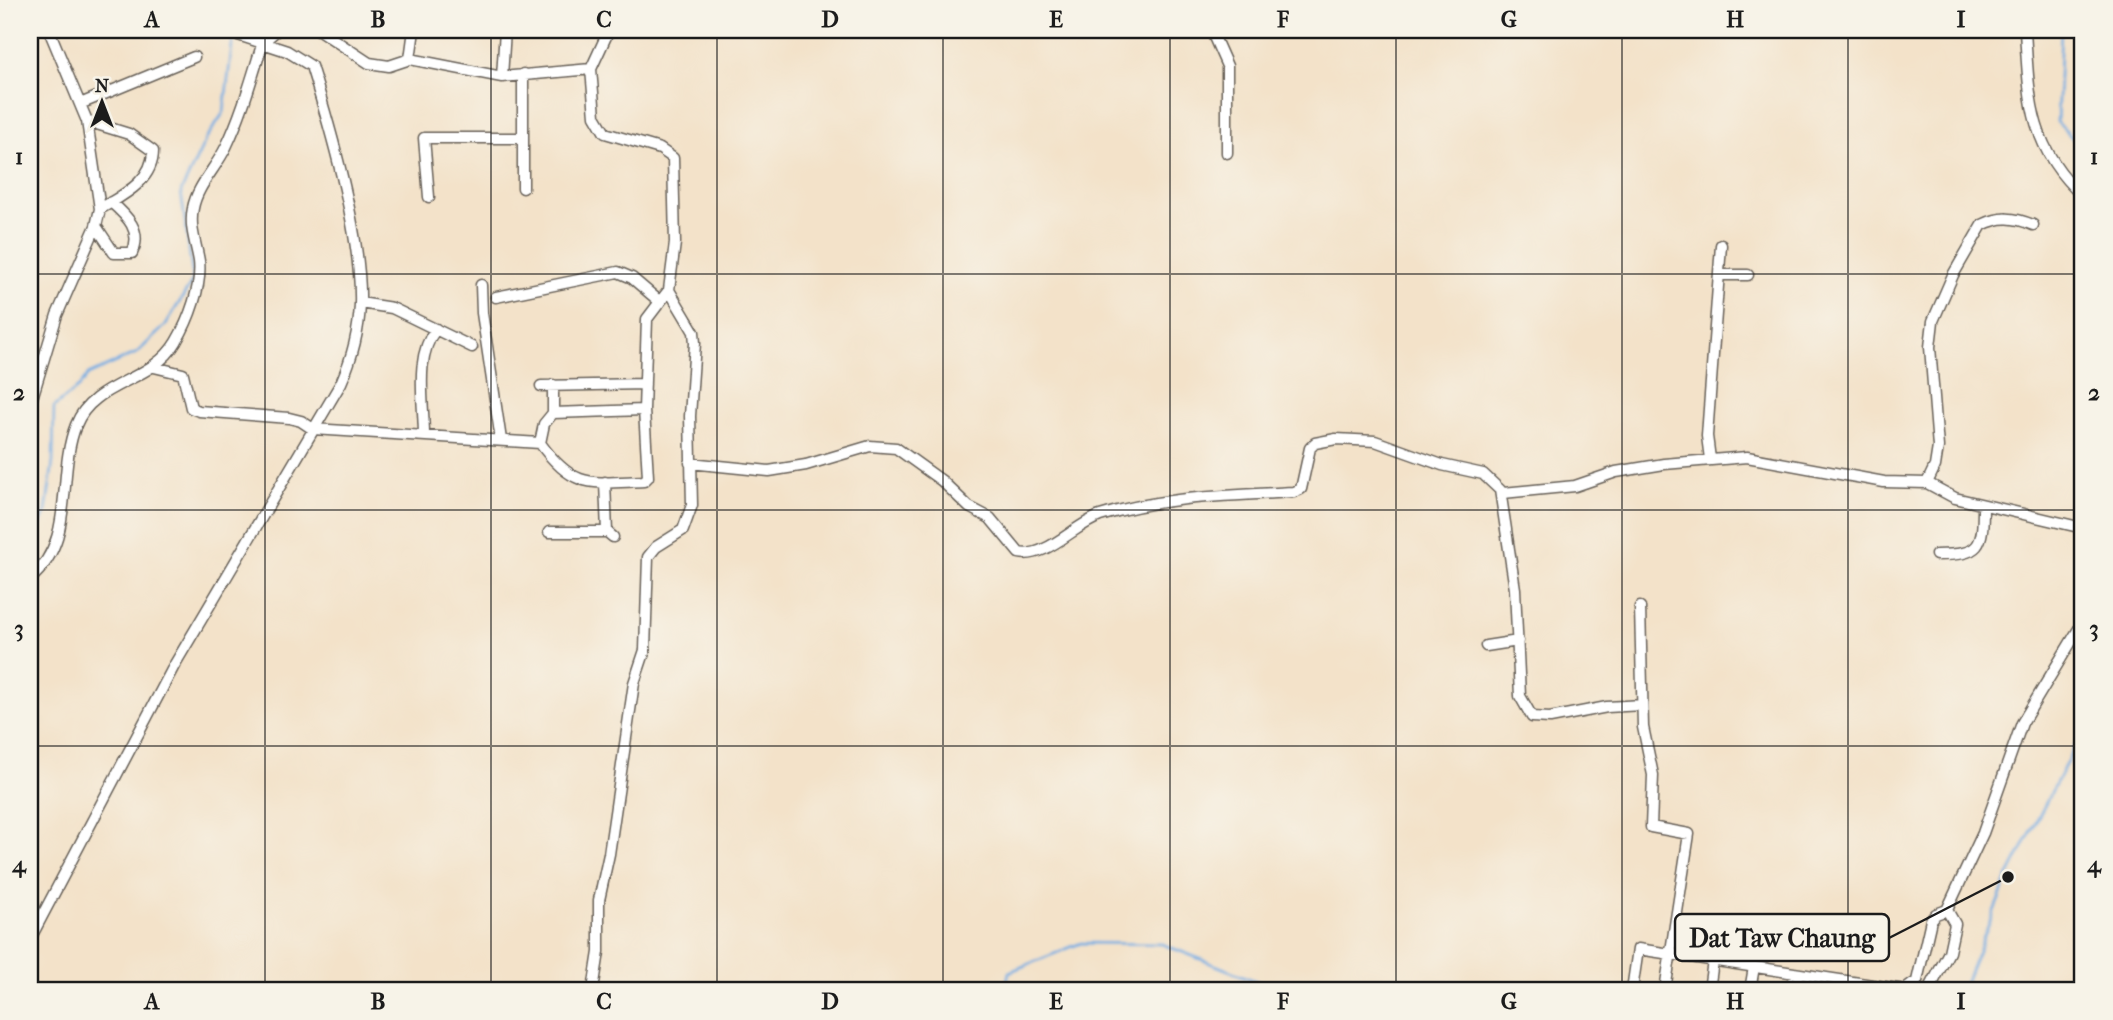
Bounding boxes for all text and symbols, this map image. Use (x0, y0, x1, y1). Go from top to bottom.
text: A (143, 6, 161, 33)
text: B (371, 6, 386, 33)
text: C (596, 6, 612, 33)
text: D (821, 6, 839, 33)
text: E (1049, 6, 1063, 33)
text: F (1276, 6, 1290, 33)
text: G (1501, 6, 1517, 33)
text: H (1726, 6, 1744, 33)
text: I (1957, 6, 1966, 33)
north arrow (66, 66, 136, 136)
text: N (95, 75, 110, 97)
text: 1 (15, 143, 23, 170)
text: 1 (2090, 143, 2098, 170)
text: 2 (13, 379, 25, 406)
text: 2 (2088, 379, 2100, 406)
text: 3 (14, 615, 24, 642)
text: 3 (2089, 615, 2099, 642)
text: 4 (11, 851, 27, 878)
text: 4 (2086, 851, 2102, 878)
callout: Dat Taw Chaung (1675, 914, 1889, 961)
text: Dat Taw Chaung (1689, 923, 1876, 954)
text: A (143, 988, 161, 1015)
text: B (371, 988, 386, 1015)
text: C (596, 988, 612, 1015)
text: D (821, 988, 839, 1015)
text: E (1049, 988, 1063, 1015)
text: F (1276, 988, 1290, 1015)
text: G (1501, 988, 1517, 1015)
text: H (1726, 988, 1744, 1015)
text: I (1957, 988, 1966, 1015)

